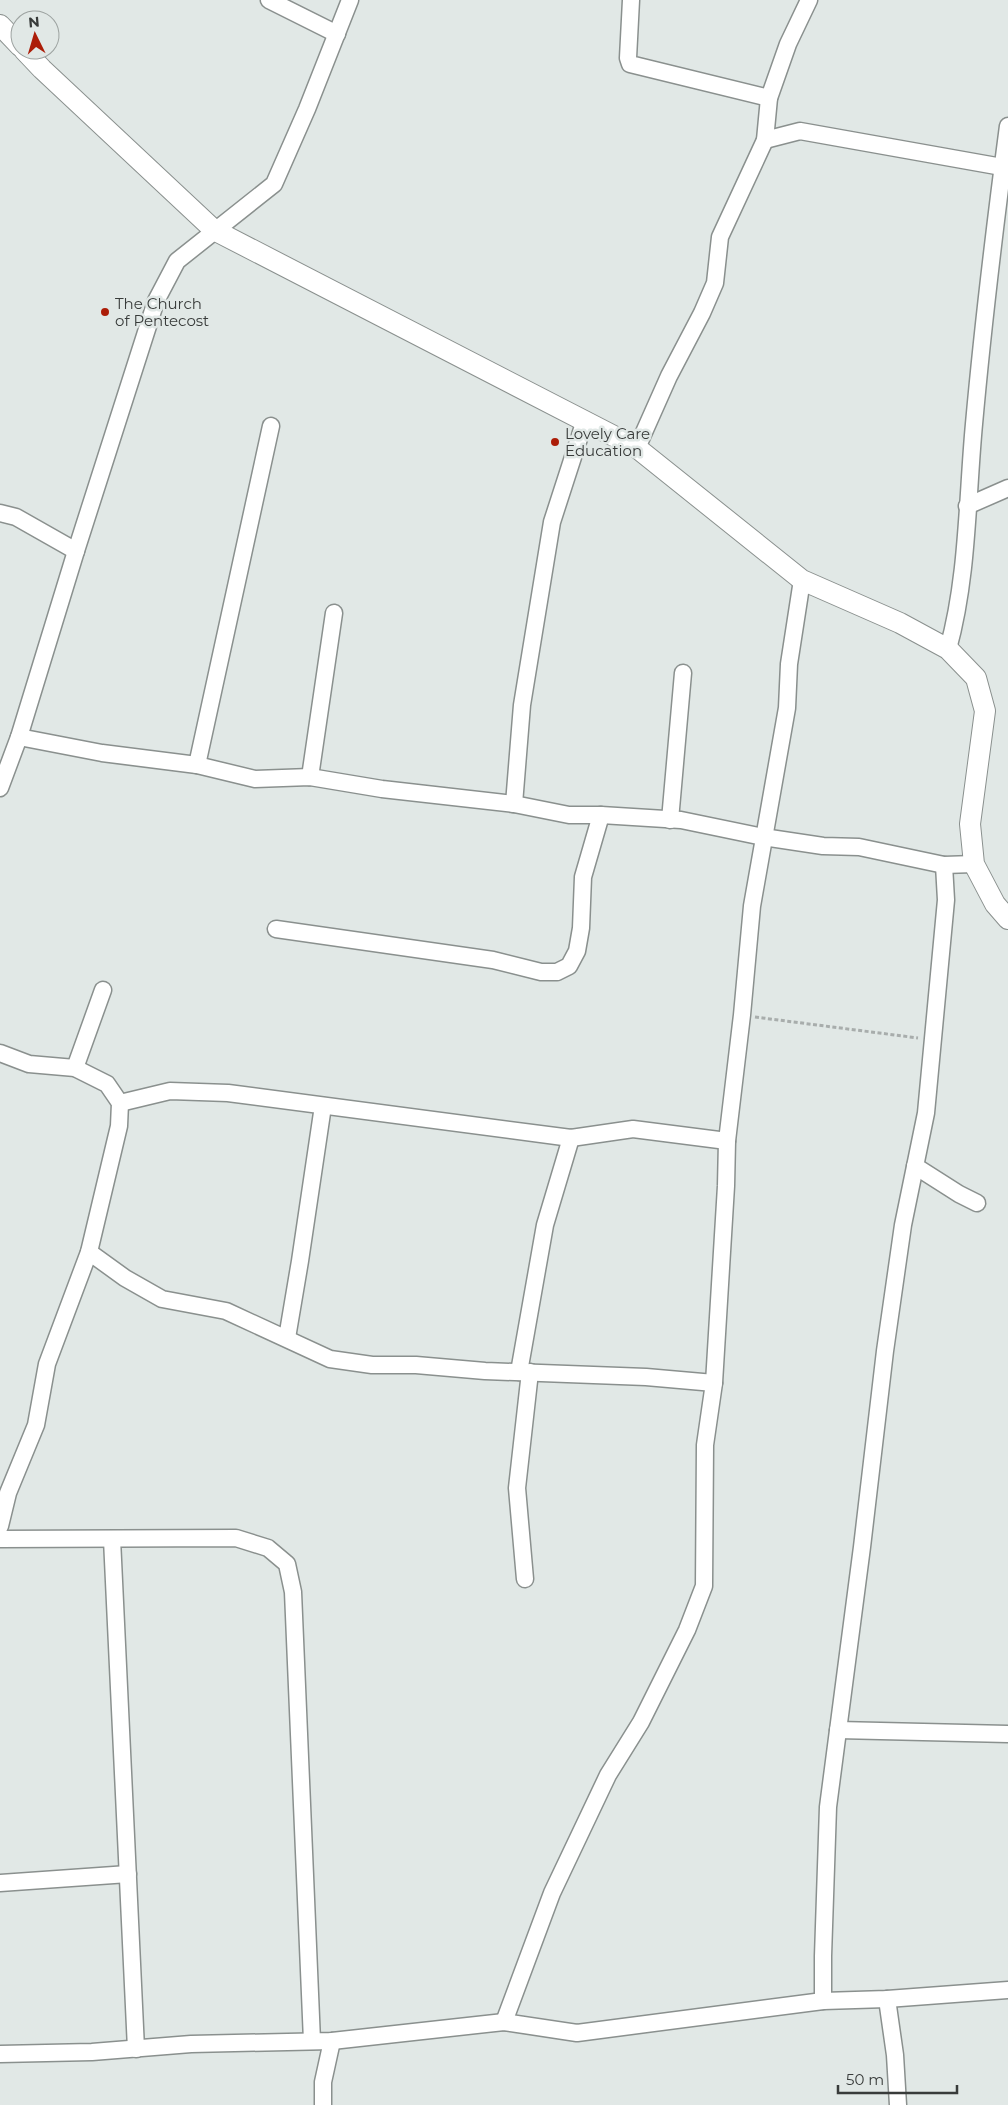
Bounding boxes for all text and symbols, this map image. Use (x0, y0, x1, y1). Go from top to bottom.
north arrow (10, 10, 60, 60)
text: N (27, 13, 40, 32)
place label: The Church of Pentecost (115, 294, 209, 330)
marker: The Church of Pentecost (99, 306, 111, 318)
place label: Lovely Care Education (565, 424, 650, 460)
marker: Lovely Care Education (549, 436, 561, 448)
scale bar (838, 2062, 957, 2094)
text: 50 m (846, 2070, 884, 2089)

